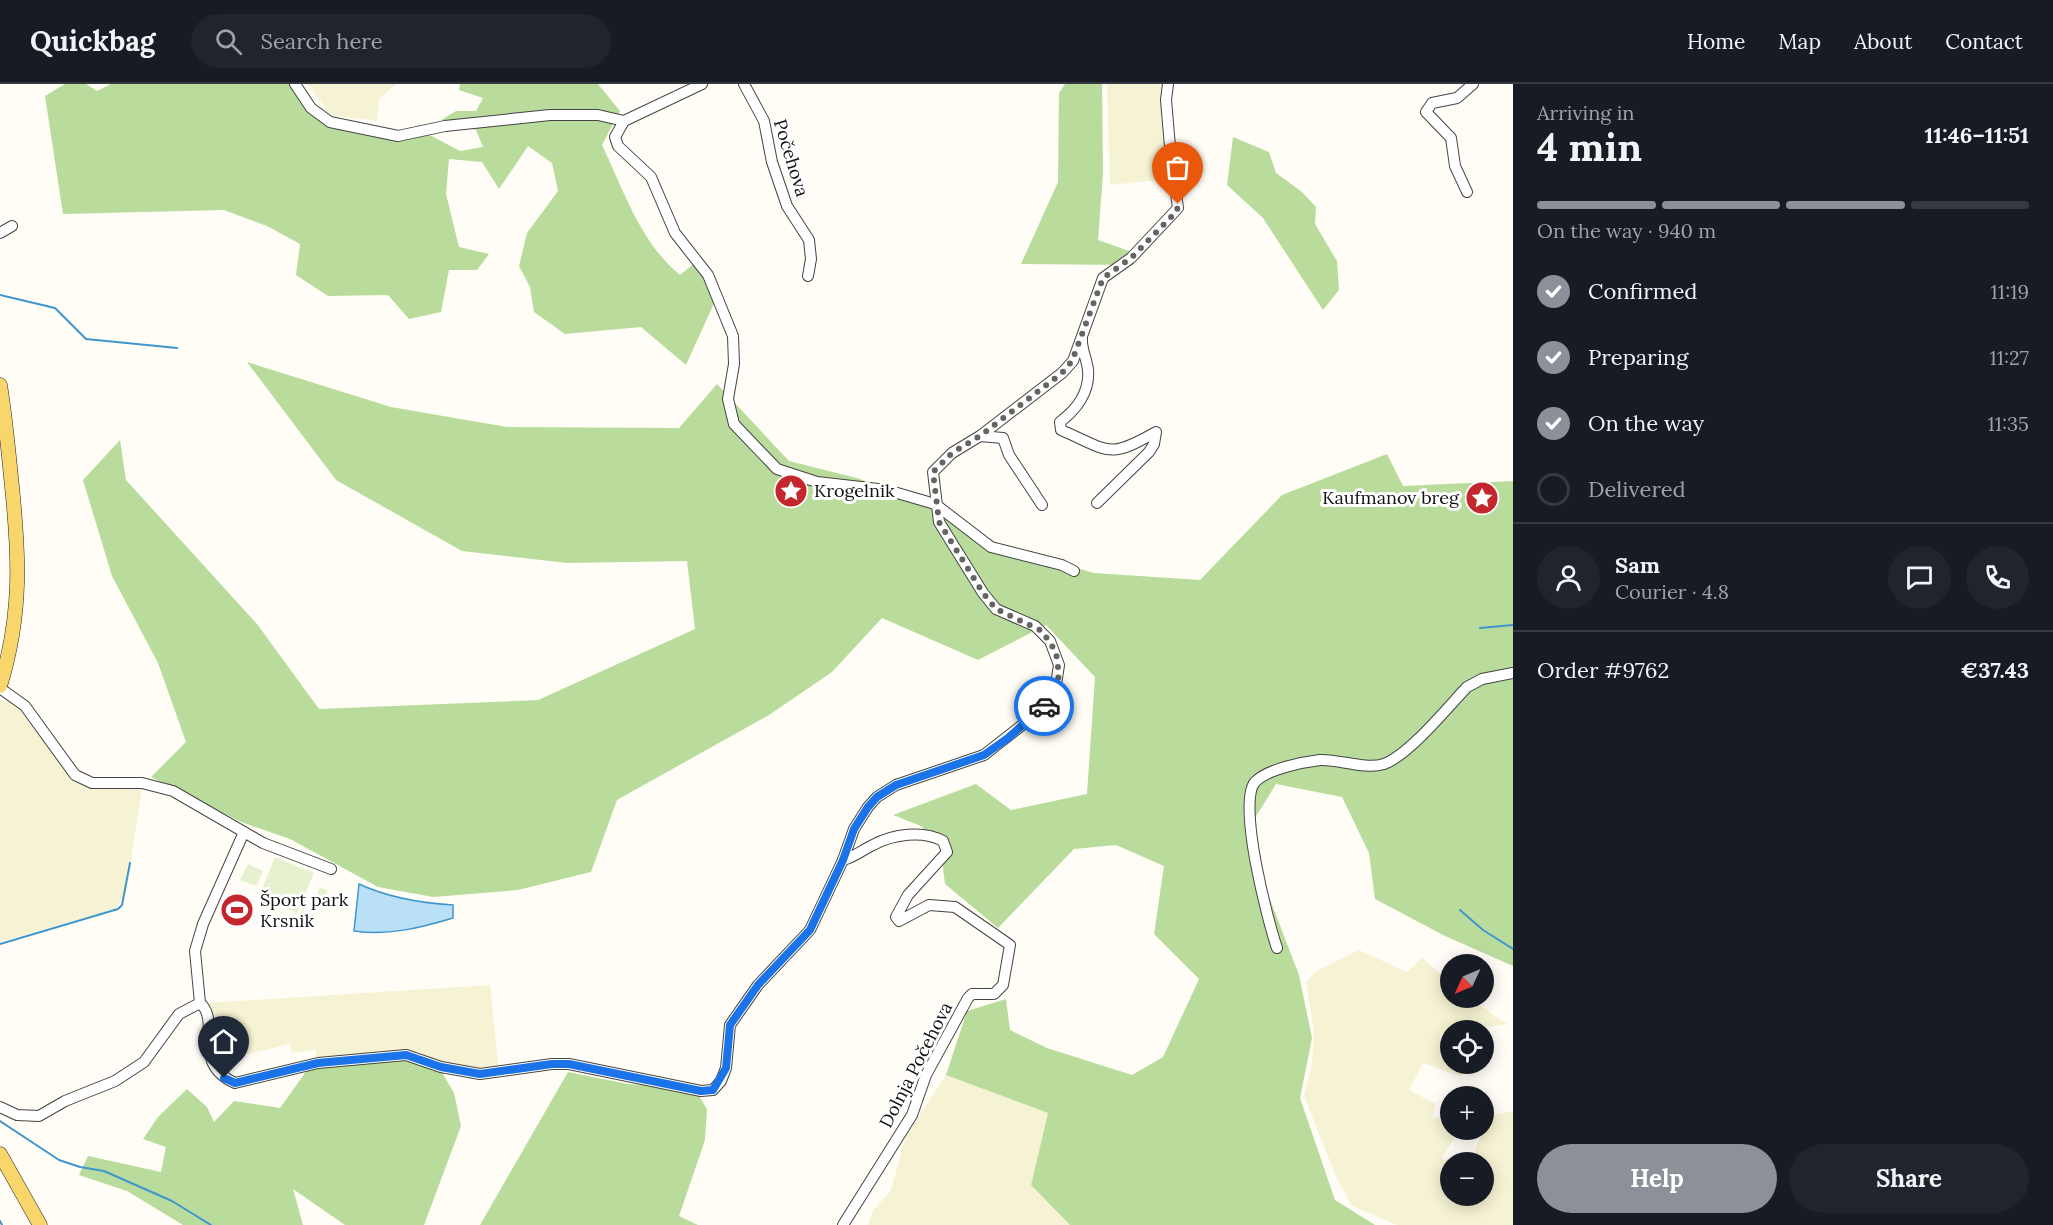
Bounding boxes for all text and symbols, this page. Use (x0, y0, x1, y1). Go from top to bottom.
search box (191, 14, 611, 68)
text: Quickbag (30, 23, 155, 59)
icon: search (212, 25, 245, 58)
text: Search here (260, 27, 383, 55)
text: Home (1687, 28, 1745, 55)
text: Map (1778, 28, 1821, 55)
text: About (1854, 28, 1912, 55)
text: Contact (1945, 28, 2023, 55)
text: Arriving in (1537, 100, 1634, 125)
street label: Počehova (769, 116, 814, 199)
text: 11:46–11:51 (1924, 121, 2029, 149)
text: 4 min (1537, 122, 1642, 172)
pin (1152, 142, 1203, 204)
icon: bag (1161, 151, 1194, 184)
text: On the way · 940 m (1537, 218, 1716, 243)
icon: check (1537, 275, 1570, 308)
text: Confirmed (1588, 277, 1697, 305)
text: 11:19 (1991, 279, 2029, 304)
icon: check (1537, 341, 1570, 374)
text: Preparing (1588, 343, 1688, 371)
text: 11:27 (1989, 345, 2029, 370)
icon: check (1537, 407, 1570, 440)
text: On the way (1588, 409, 1704, 437)
text: 11:35 (1987, 411, 2029, 436)
place icon: Krogelnik (773, 473, 809, 509)
text: Delivered (1588, 475, 1686, 503)
place label: Krogelnik (814, 479, 895, 502)
place icon: Kaufmanov breg (1464, 480, 1500, 516)
place label: Kaufmanov breg (1322, 486, 1460, 509)
button: person (1537, 546, 1600, 609)
button: chat (1888, 546, 1951, 609)
button: phone (1966, 546, 2029, 609)
text: Sam (1615, 551, 1660, 579)
text: Courier · 4.8 (1615, 579, 1729, 604)
text: Order #9762 (1537, 656, 1669, 684)
text: €37.43 (1960, 656, 2029, 684)
courier (1014, 676, 1074, 736)
icon: car (1028, 690, 1061, 723)
place label: Šport park Krsnik (260, 888, 349, 932)
sports icon: Šport park Krsnik (219, 892, 255, 928)
north arrow (1440, 954, 1494, 1008)
map controls (1440, 954, 1494, 1206)
street label: Dolnja Počehova (874, 998, 957, 1132)
pin (198, 1016, 249, 1078)
button: locate (1440, 1020, 1494, 1074)
icon: home (207, 1025, 240, 1058)
button: + (1440, 1086, 1494, 1140)
button: Help (1537, 1144, 1777, 1213)
button: Share (1789, 1144, 2029, 1213)
button: − (1440, 1152, 1494, 1206)

